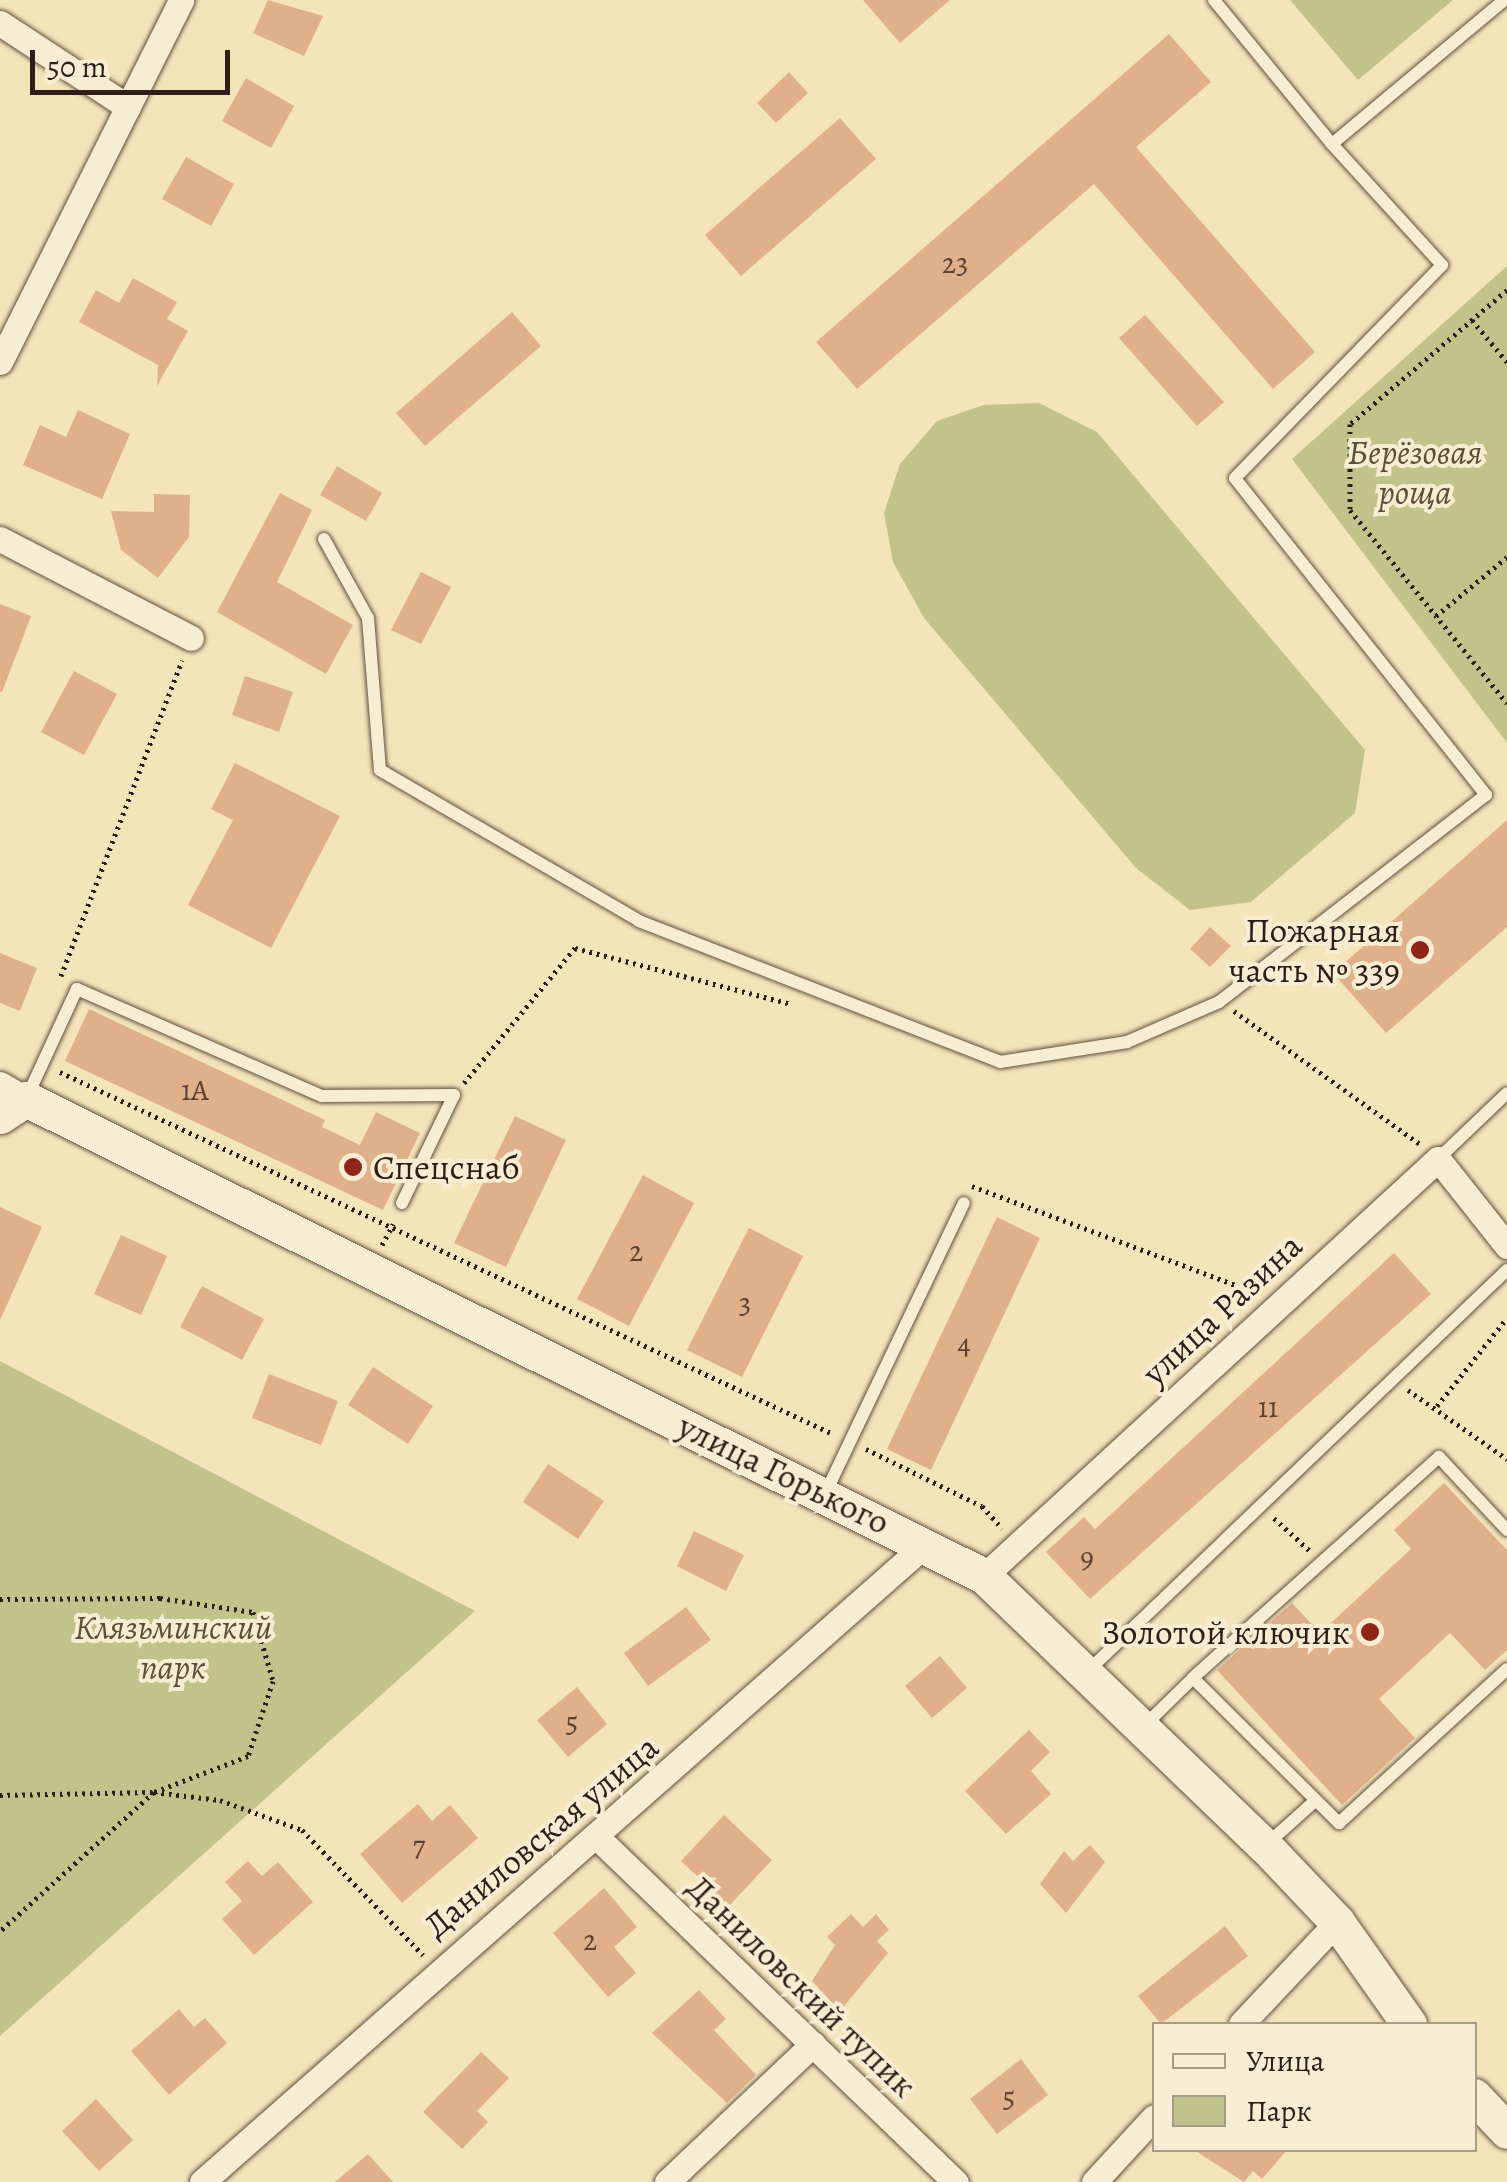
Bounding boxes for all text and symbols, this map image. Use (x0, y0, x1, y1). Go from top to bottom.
scale bar (35, 30, 235, 92)
text: 50 m (47, 47, 107, 87)
house number: 23 (942, 245, 968, 281)
park label: Берёзовая роща (1347, 431, 1483, 513)
place label: Пожарная часть № 339 (1229, 909, 1400, 991)
marker: Пожарная часть № 339 (1409, 939, 1431, 961)
house number: 1А (181, 1072, 209, 1108)
place label: Спецснаб (373, 1146, 520, 1188)
marker: Спецснаб (342, 1156, 364, 1178)
street label: улица Разина (1133, 1224, 1311, 1394)
house number: 2 (629, 1233, 643, 1269)
house number: 3 (739, 1285, 751, 1321)
house number: 4 (957, 1326, 971, 1362)
house number: 11 (1258, 1389, 1278, 1425)
street label: улица Горького (671, 1405, 897, 1543)
house number: 9 (1080, 1540, 1094, 1576)
park label: Клязьминский парк (74, 1606, 272, 1688)
place label: Золотой ключик (1102, 1611, 1350, 1653)
marker: Золотой ключик (1359, 1621, 1381, 1643)
house number: 5 (566, 1704, 578, 1740)
street label: Даниловская улица (415, 1726, 667, 1946)
house number: 7 (413, 1828, 425, 1864)
street label: Даниловский тупик (679, 1866, 925, 2106)
house number: 2 (583, 1922, 597, 1958)
legend (1152, 2022, 1477, 2152)
text: Улица (1246, 2041, 1325, 2081)
house number: 5 (1003, 2079, 1015, 2115)
text: Парк (1246, 2091, 1312, 2131)

